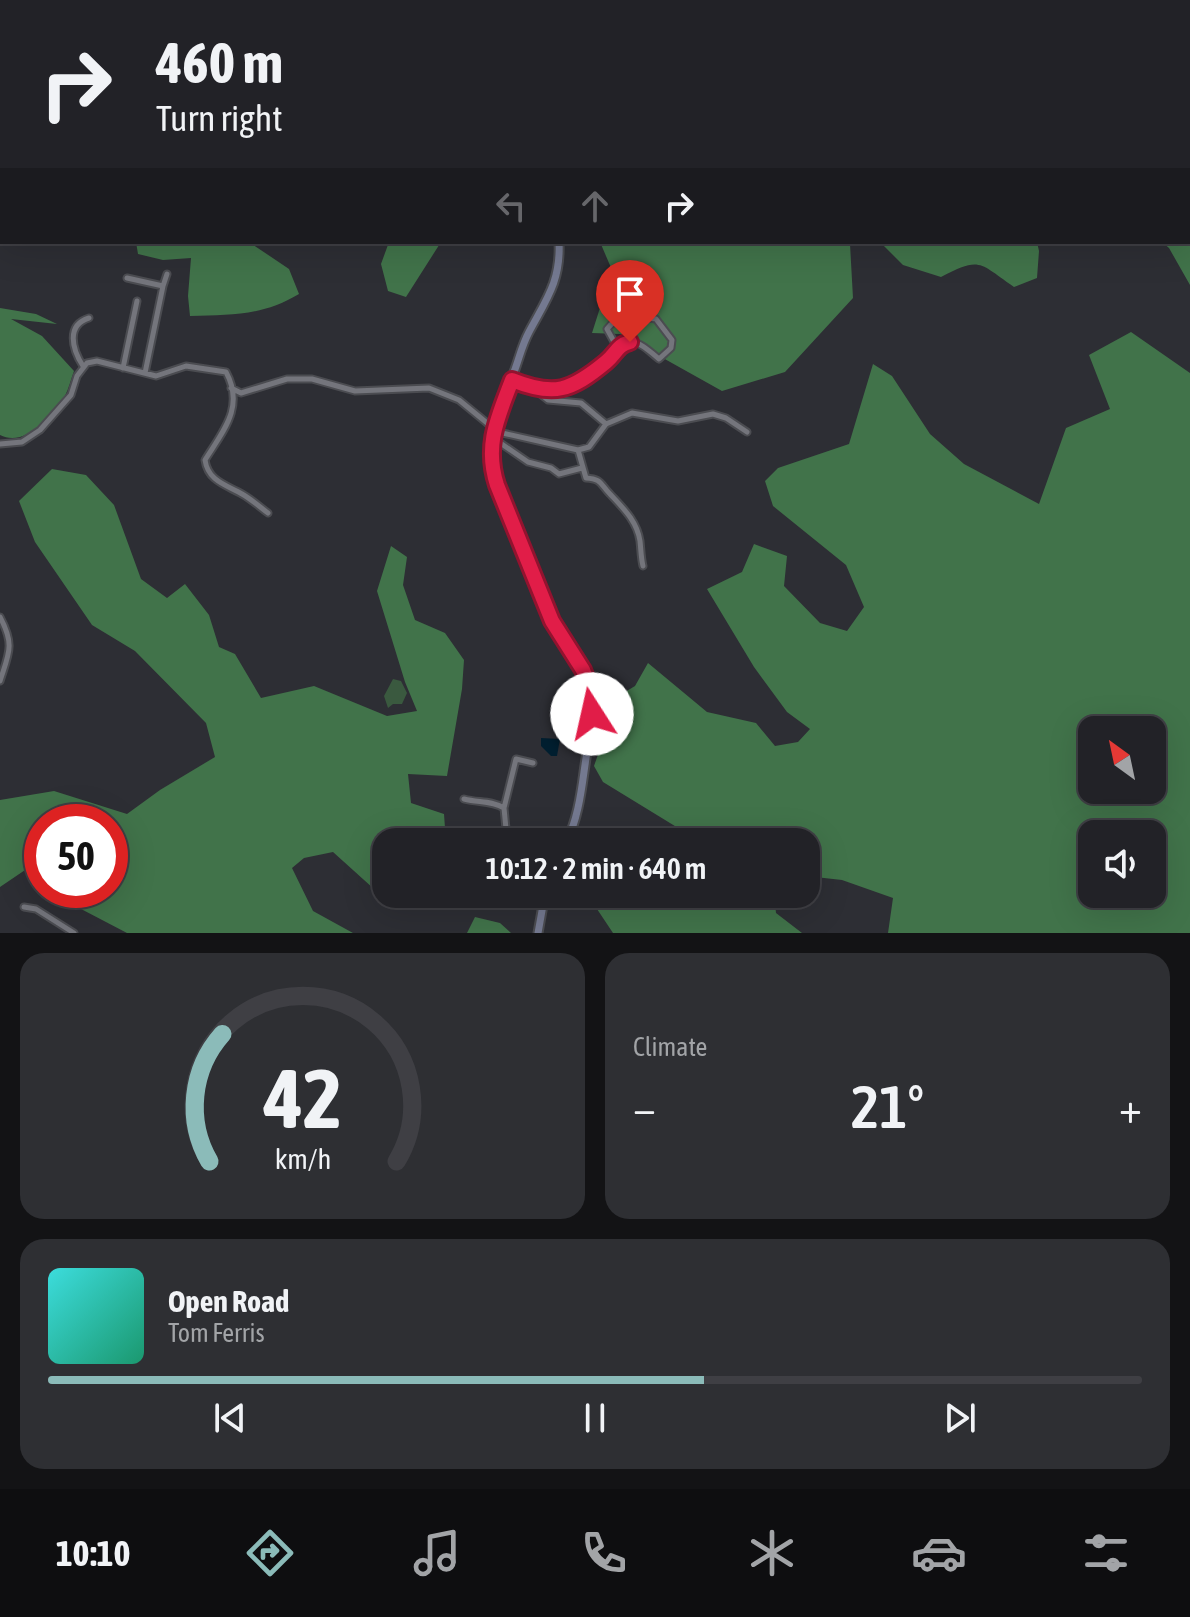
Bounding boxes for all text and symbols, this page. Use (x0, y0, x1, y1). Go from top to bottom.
text: 460 m (156, 31, 283, 95)
icon: right (24, 32, 128, 136)
text: Turn right (156, 97, 283, 139)
icon: left (489, 184, 533, 228)
icon: ahead (573, 184, 617, 228)
icon: right (657, 184, 701, 228)
pin (596, 260, 664, 342)
icon: arrive (608, 272, 652, 316)
position arrow (550, 672, 634, 756)
north arrow (1078, 716, 1166, 804)
map controls (1078, 716, 1166, 908)
speed limit sign: 50 (24, 804, 128, 908)
button: sound (1078, 820, 1166, 908)
text: 10:12 · 2 min · 640 m (486, 851, 706, 885)
text: Climate (633, 1032, 707, 1062)
text: 42 (262, 1050, 342, 1146)
text: 21° (851, 1072, 924, 1141)
text: − (633, 1082, 656, 1132)
text: + (1119, 1082, 1142, 1132)
text: km/h (274, 1142, 331, 1175)
text: Open Road (168, 1284, 289, 1318)
text: Tom Ferris (168, 1318, 265, 1348)
icon: previous (208, 1396, 252, 1440)
icon: pause (573, 1396, 617, 1440)
icon: next (938, 1396, 982, 1440)
icon: directions (242, 1525, 298, 1581)
icon: music (409, 1525, 465, 1581)
icon: phone (576, 1525, 632, 1581)
icon: climate (744, 1525, 800, 1581)
icon: car (911, 1525, 967, 1581)
icon: filters (1078, 1525, 1134, 1581)
text: 10:10 (56, 1532, 130, 1574)

